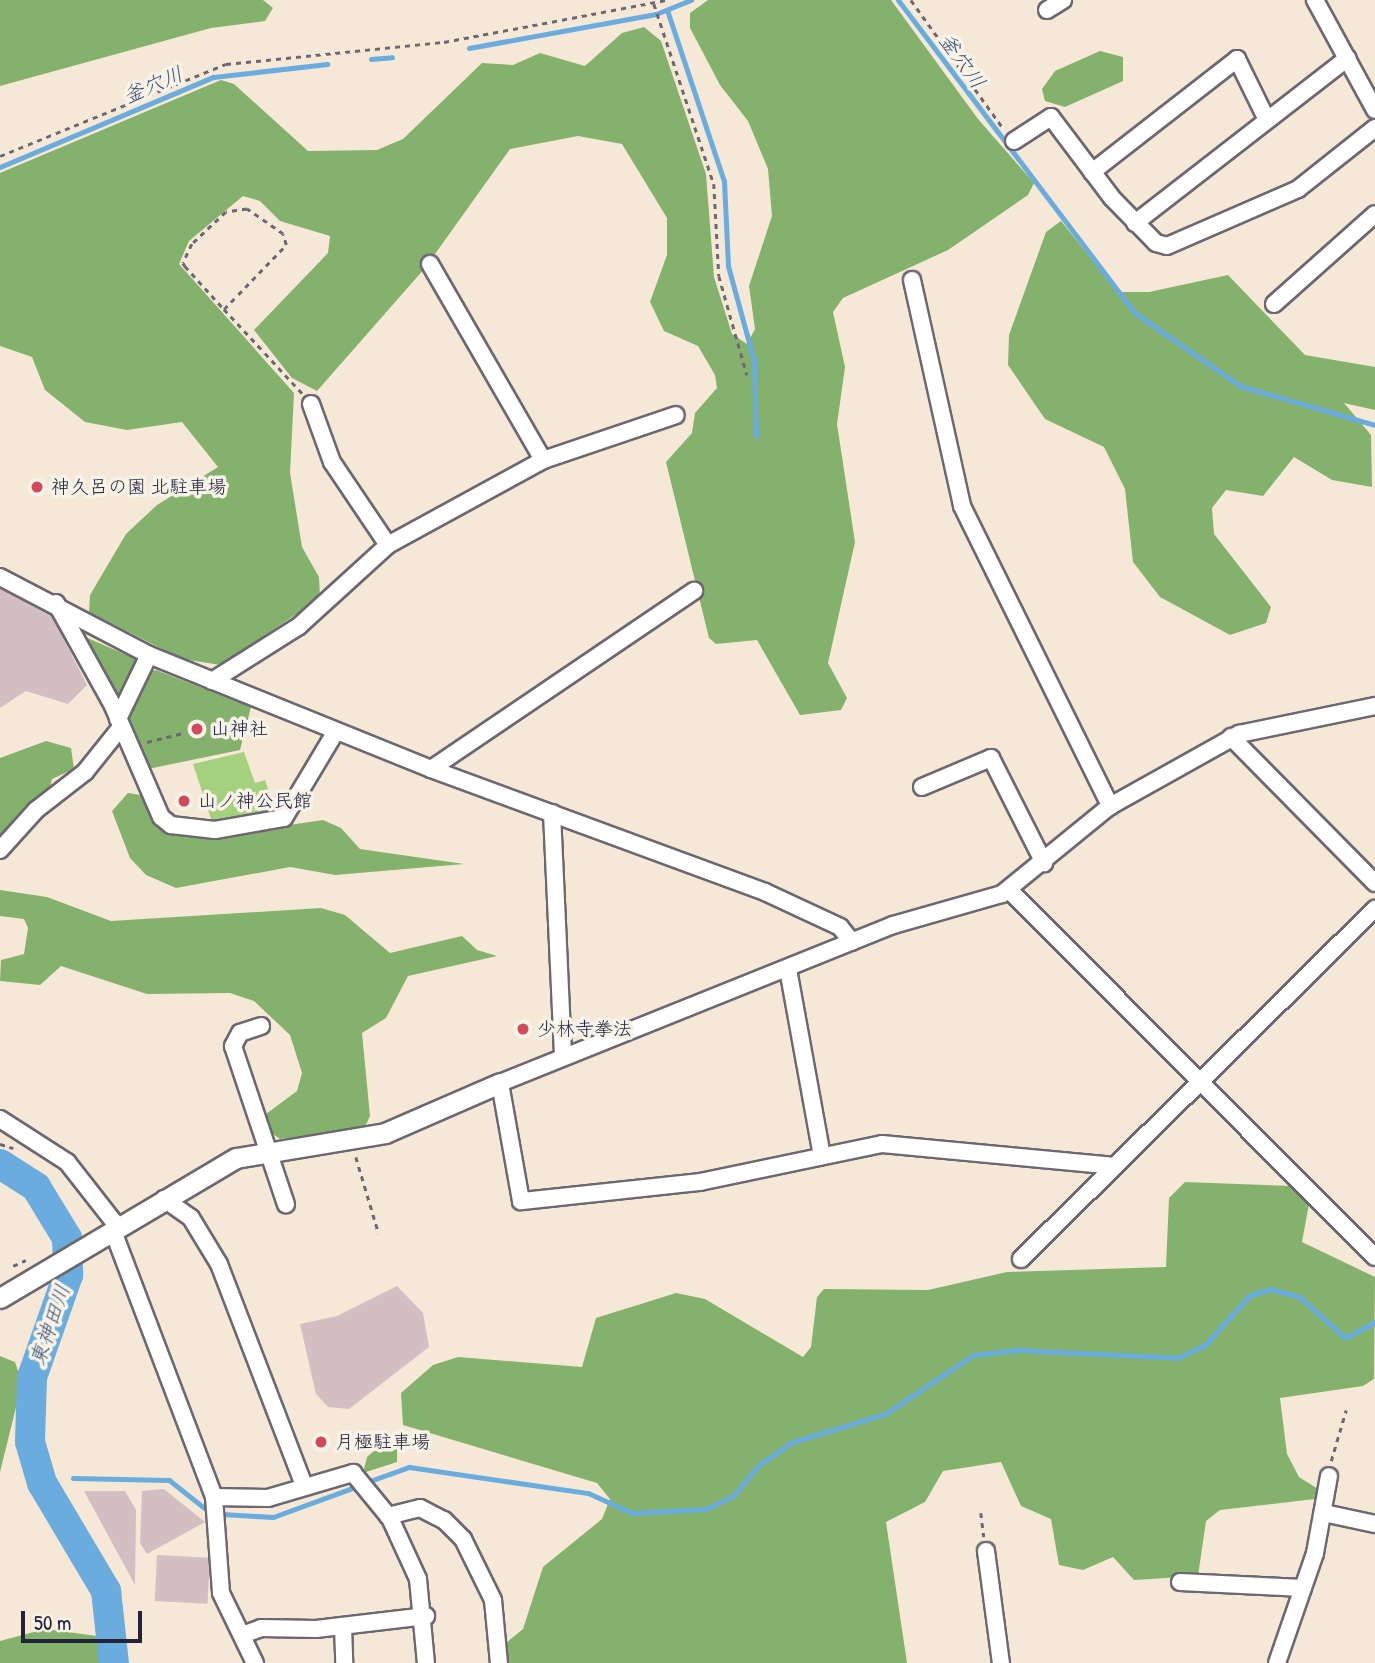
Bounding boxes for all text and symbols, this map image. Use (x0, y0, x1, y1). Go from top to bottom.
water label: 釜穴川 (933, 28, 991, 94)
water label: 釜穴川 (119, 61, 187, 109)
place label: 神久呂の園 北駐車場 (51, 476, 226, 498)
marker: 神久呂の園 北駐車場 (29, 479, 45, 495)
place label: 山神社 (211, 718, 268, 740)
marker: 山神社 (189, 721, 205, 737)
place label: 山ノ神公民館 (198, 790, 312, 812)
marker: 山ノ神公民館 (176, 793, 192, 809)
place label: 少林寺拳法 (537, 1018, 632, 1040)
marker: 少林寺拳法 (515, 1021, 531, 1037)
water label: 東神田川 (24, 1281, 76, 1369)
place label: 月極駐車場 (335, 1431, 430, 1453)
marker: 月極駐車場 (313, 1434, 329, 1450)
scale bar (24, 1596, 145, 1640)
text: 50 m (34, 1608, 71, 1637)

